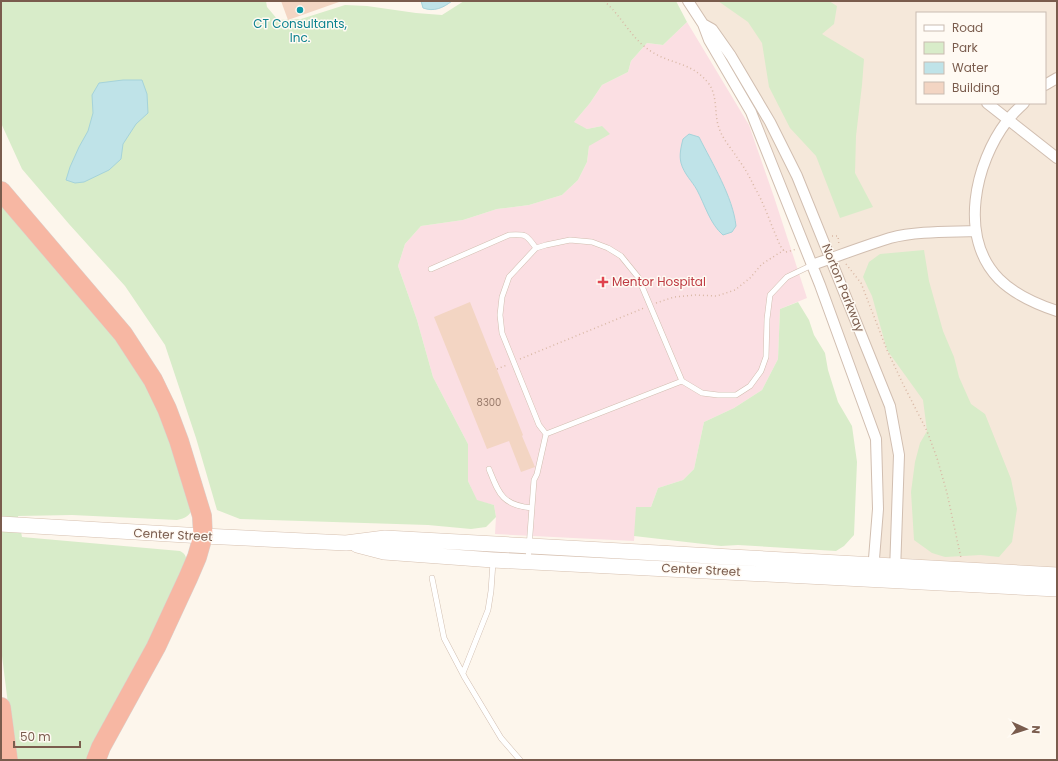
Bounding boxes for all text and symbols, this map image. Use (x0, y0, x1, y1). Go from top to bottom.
marker: CT Consultants, Inc. (295, 5, 305, 15)
legend (916, 12, 1046, 104)
place label: CT Consultants, Inc. (253, 15, 347, 46)
text: Road (952, 19, 983, 36)
text: Park (952, 39, 979, 56)
text: Water (952, 59, 989, 76)
text: Building (952, 79, 1000, 96)
street label: Norton Parkway (818, 241, 869, 335)
place label: Mentor Hospital (612, 273, 706, 290)
marker: Mentor Hospital (597, 276, 609, 288)
house number: 8300 (477, 395, 501, 410)
street label: Center Street (133, 524, 213, 545)
street label: Center Street (661, 559, 741, 580)
north arrow (1006, 709, 1046, 749)
scale bar (14, 723, 80, 749)
text: N (1028, 725, 1044, 734)
text: 50 m (20, 728, 51, 745)

